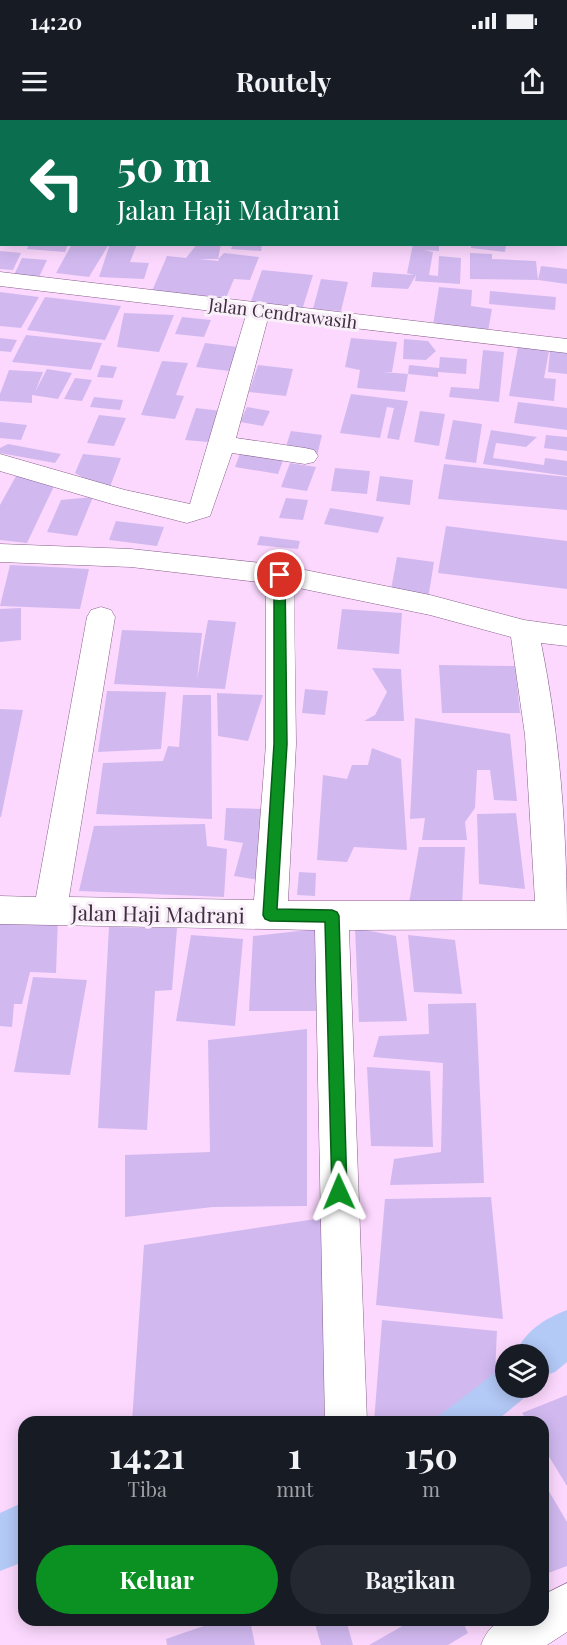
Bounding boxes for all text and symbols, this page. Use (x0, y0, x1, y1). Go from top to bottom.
text: 14:20 (30, 6, 82, 36)
text: Routely (236, 63, 331, 99)
icon: menu (18, 65, 51, 98)
icon: share (516, 65, 549, 98)
text: 50 m (117, 137, 211, 193)
icon: left (18, 144, 96, 222)
text: Jalan Haji Madrani (117, 191, 340, 227)
street label: Jalan Cendrawasih (206, 292, 359, 334)
pin (254, 549, 305, 600)
icon: arrive (263, 558, 296, 591)
street label: Jalan Haji Madrani (70, 897, 245, 929)
position arrow (307, 1160, 371, 1224)
map controls (495, 1344, 549, 1398)
button: layers (495, 1344, 549, 1398)
text: 14:21 (109, 1430, 185, 1478)
text: 1 (288, 1430, 302, 1478)
text: 150 (405, 1430, 458, 1478)
text: Tiba (127, 1475, 167, 1502)
text: mnt (276, 1475, 313, 1502)
text: m (422, 1475, 440, 1502)
button: Keluar (36, 1545, 278, 1614)
button: Bagikan (290, 1545, 531, 1614)

